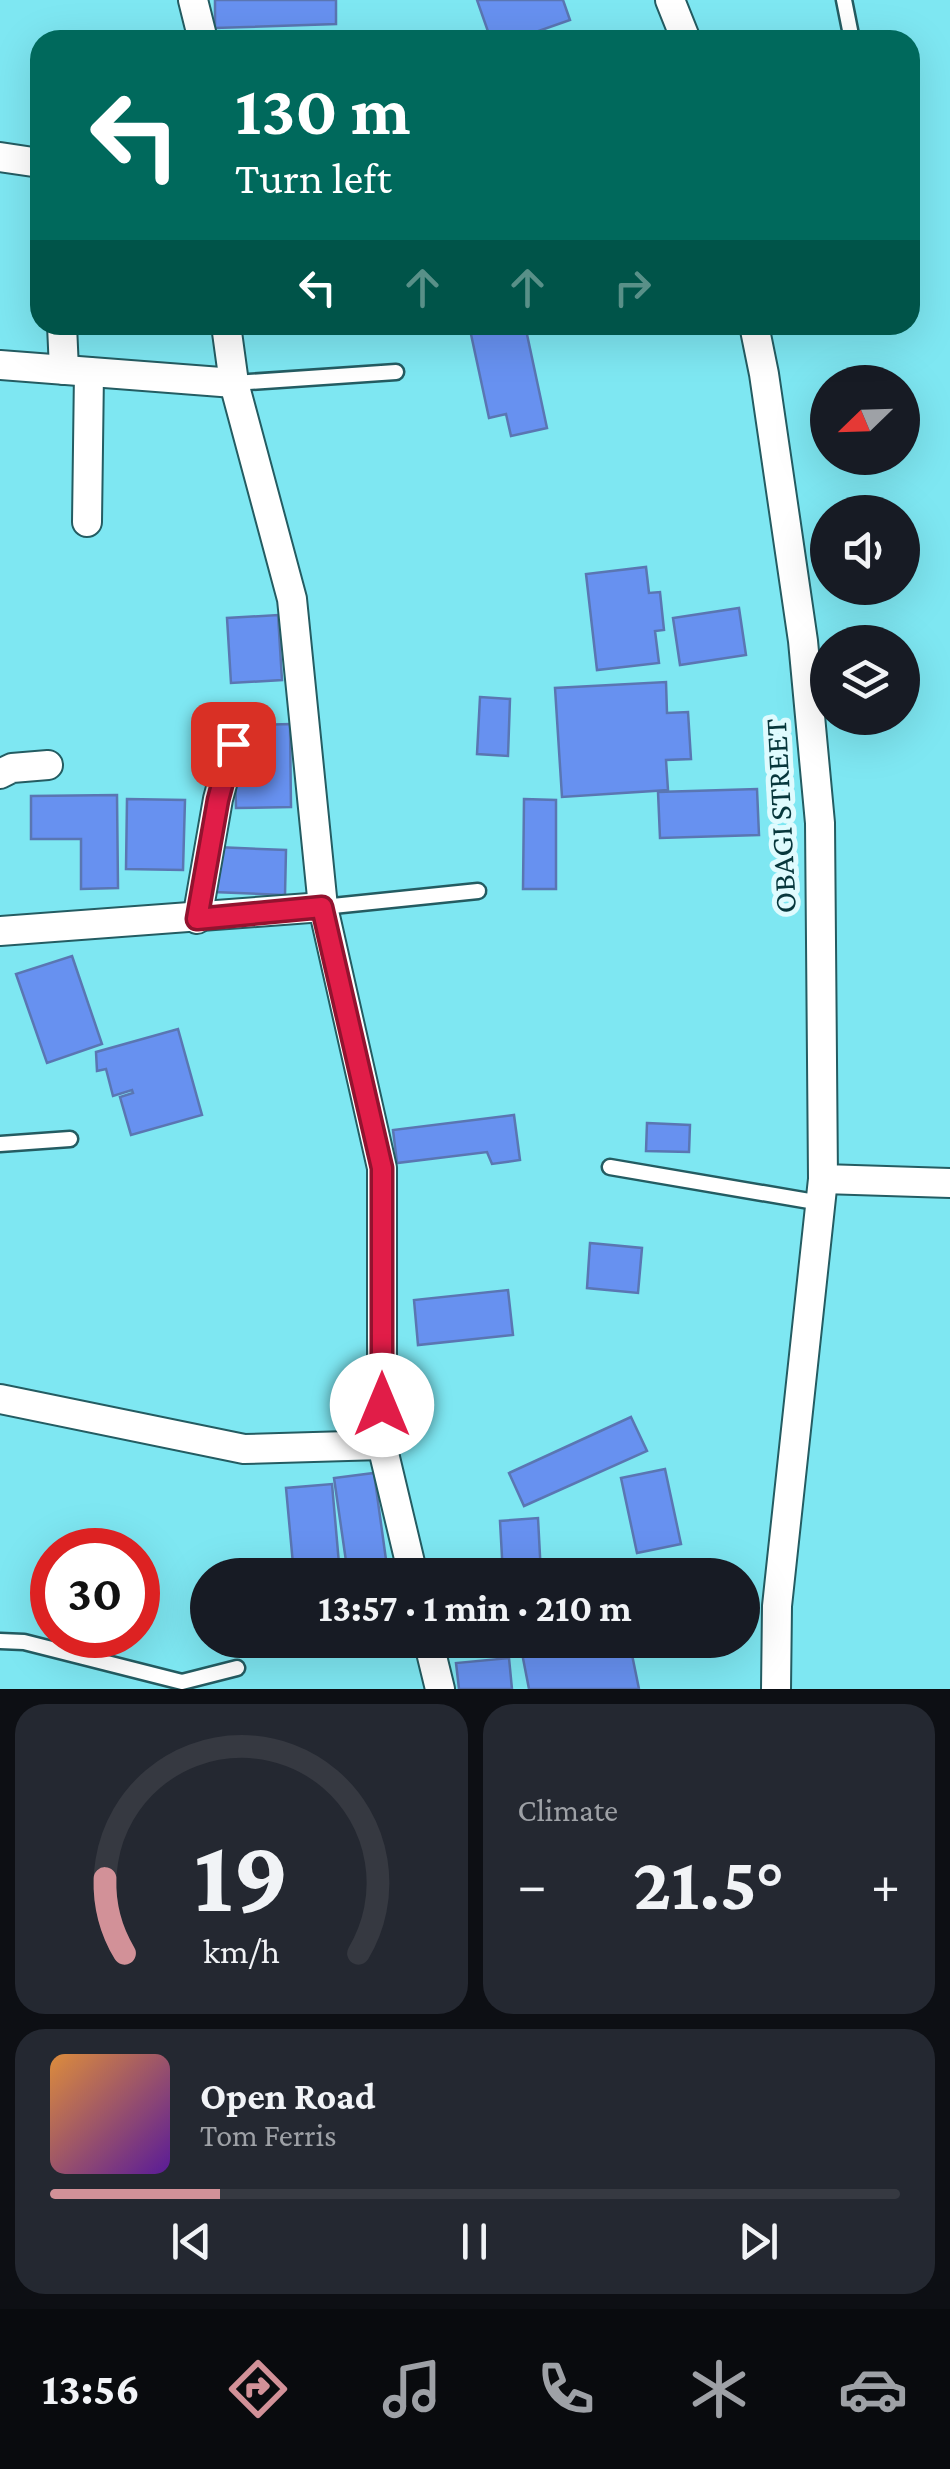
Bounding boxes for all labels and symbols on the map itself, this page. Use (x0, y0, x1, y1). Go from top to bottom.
north arrow (810, 365, 920, 475)
pin (191, 702, 276, 787)
street label: OBAGI STREET (757, 718, 803, 914)
position arrow (330, 1353, 434, 1457)
speed limit sign: 30 (30, 1528, 160, 1658)

